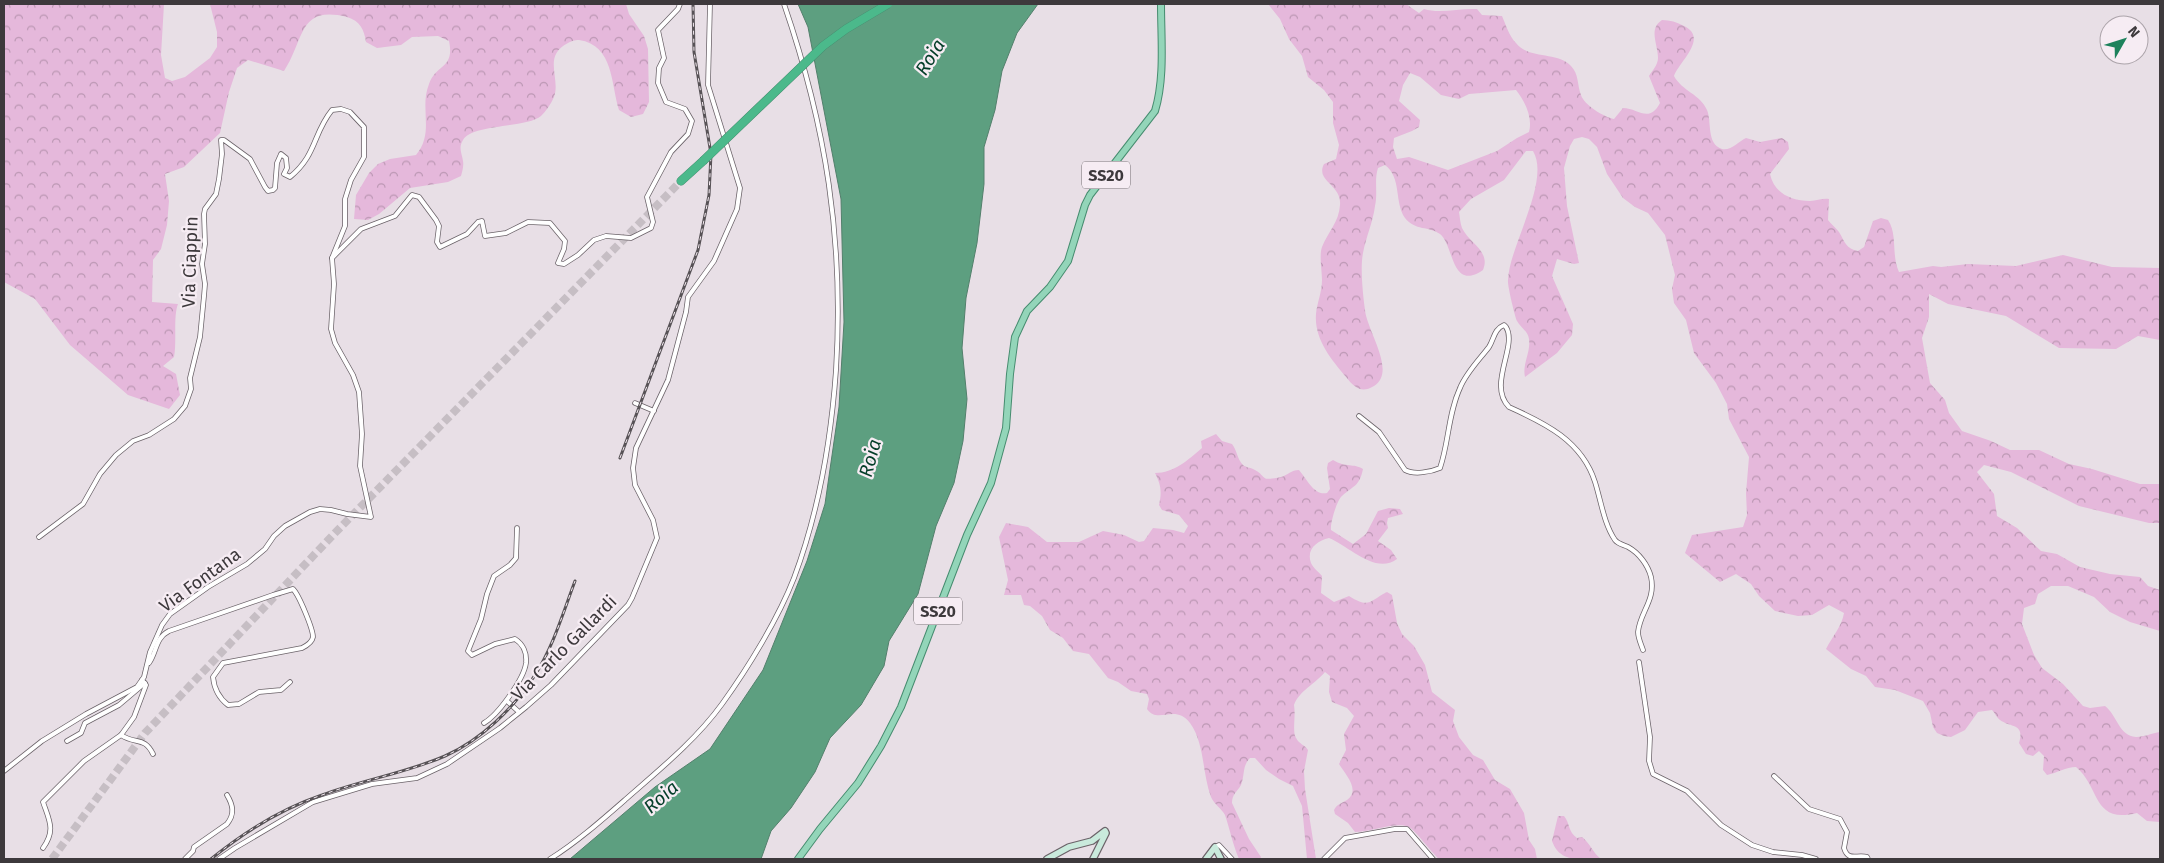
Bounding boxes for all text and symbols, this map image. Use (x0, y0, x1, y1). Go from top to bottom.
north arrow (2099, 15, 2149, 65)
text: N (2124, 23, 2143, 41)
water label: Roia (910, 35, 950, 79)
road number: SS20 (1082, 162, 1130, 188)
street label: Via Ciappin (177, 216, 203, 308)
water label: Roia (854, 437, 886, 479)
street label: Via Fontana (155, 543, 245, 617)
street label: Via Carlo Gallardi (507, 591, 621, 705)
road number: SS20 (914, 598, 962, 624)
water label: Roia (639, 776, 683, 818)

